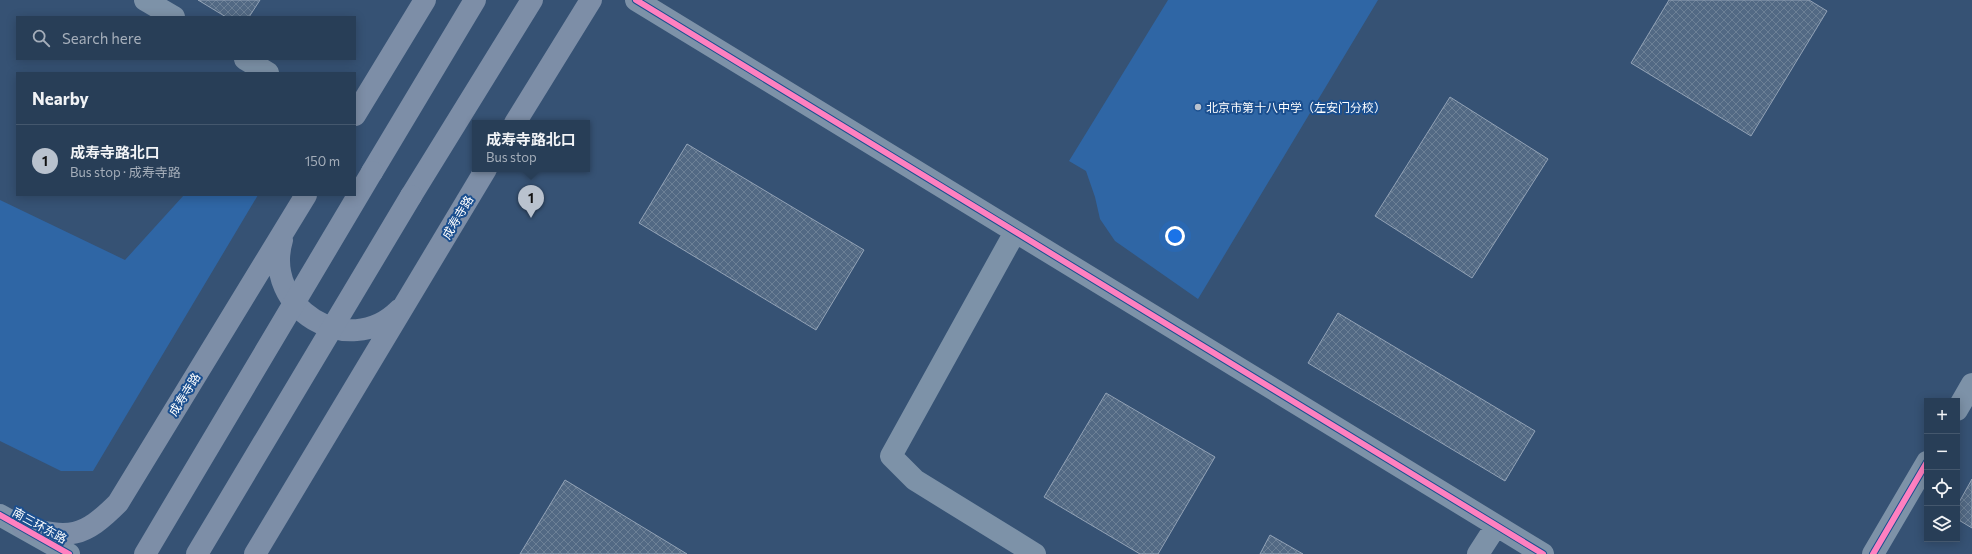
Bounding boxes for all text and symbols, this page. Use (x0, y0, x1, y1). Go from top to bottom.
search box (16, 16, 356, 60)
icon: search (30, 27, 52, 49)
text: Search here (62, 29, 141, 47)
text: Nearby (32, 88, 89, 109)
place label: 北京市第十八中学（左安门分校） (1206, 100, 1386, 114)
marker: 北京市第十八中学（左安门分校） (1193, 102, 1203, 112)
popup (472, 120, 590, 172)
text: 成寿寺路北口 (486, 130, 576, 148)
text: 成寿寺路北口 (70, 143, 160, 161)
text: Bus stop (486, 149, 537, 165)
text: 1 (42, 153, 48, 169)
text: 150 m (305, 153, 340, 169)
text: Bus stop · 成寿寺路 (70, 164, 181, 180)
pin: 1 (518, 185, 544, 218)
street label: 成寿寺路 (439, 193, 475, 241)
your location (1165, 226, 1185, 246)
street label: 成寿寺路 (165, 370, 203, 418)
map controls (1924, 398, 1960, 542)
button: + (1924, 398, 1960, 434)
button: − (1924, 434, 1960, 470)
button: locate (1924, 470, 1960, 506)
street label: 南三环东路 (10, 504, 70, 546)
button: layers (1924, 506, 1960, 542)

